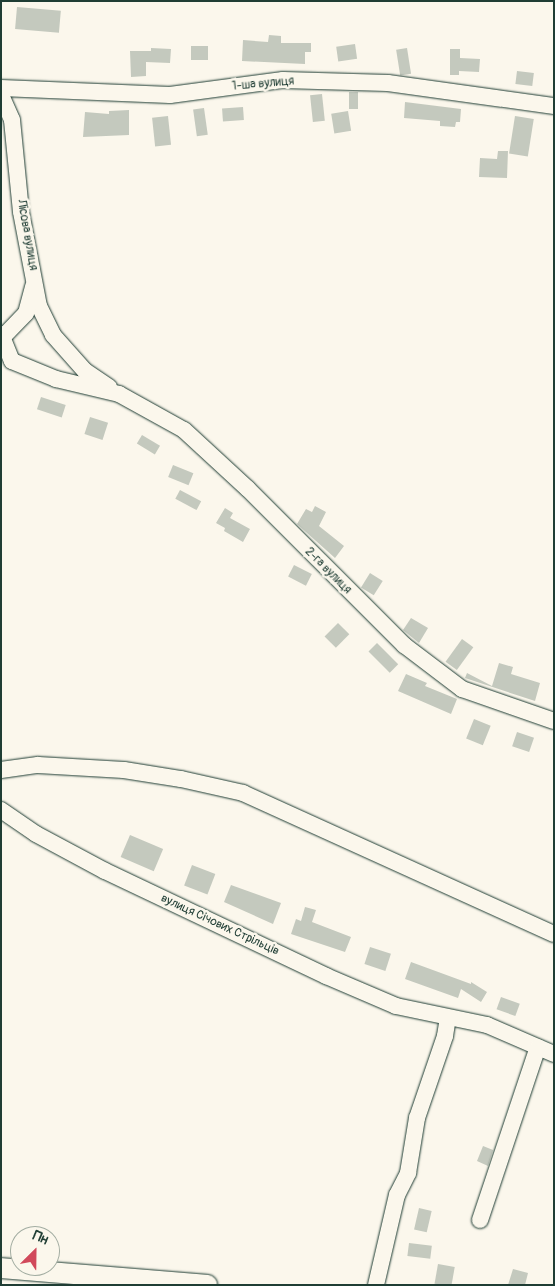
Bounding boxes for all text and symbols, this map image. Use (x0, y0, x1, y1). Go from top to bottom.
street label: 1-ша вулиця (231, 74, 295, 94)
street label: Лісова вулиця (14, 198, 40, 272)
street label: 2-га вулиця (302, 545, 354, 597)
street label: вулиця Січових Стрільців (159, 891, 281, 959)
north arrow (10, 1226, 60, 1276)
text: Пн (30, 1227, 51, 1248)

